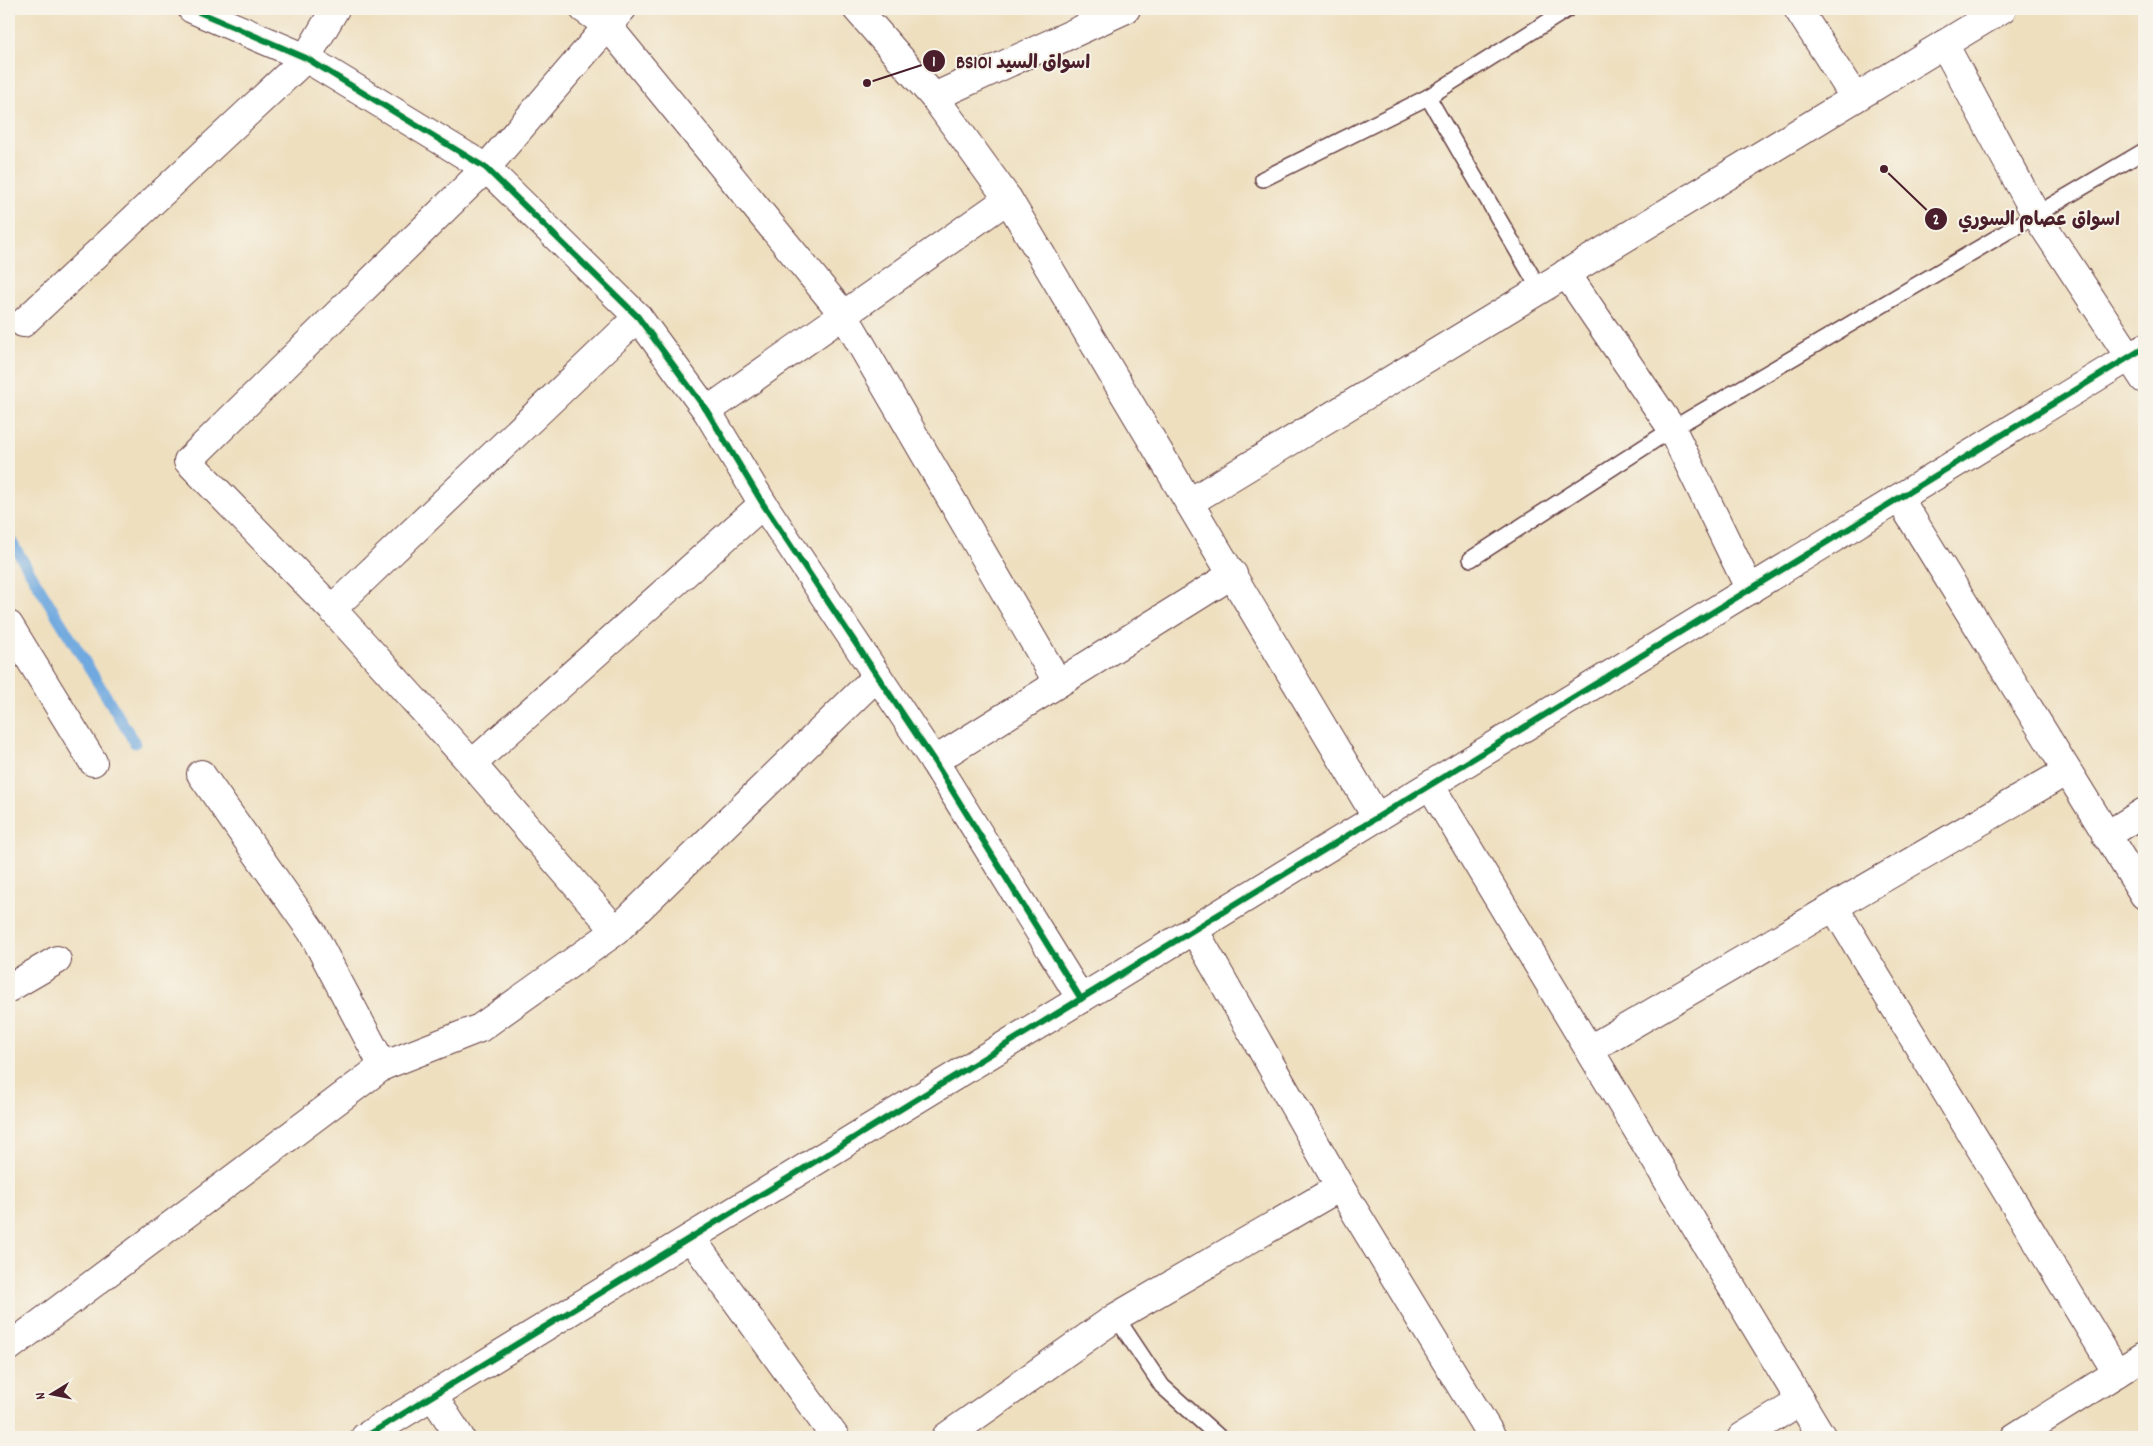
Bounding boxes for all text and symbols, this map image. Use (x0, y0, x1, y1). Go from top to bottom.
callout: BS101 اسواق السيد (921, 44, 1101, 78)
text: BS101 اسواق السيد (956, 51, 1090, 78)
text: 1 (932, 52, 936, 74)
callout: اسواق عصام السوري (1923, 202, 2130, 236)
text: اسواق عصام السوري (1958, 208, 2120, 235)
text: 2 (1933, 210, 1939, 232)
north arrow (28, 1368, 78, 1418)
text: N (31, 1391, 52, 1401)

